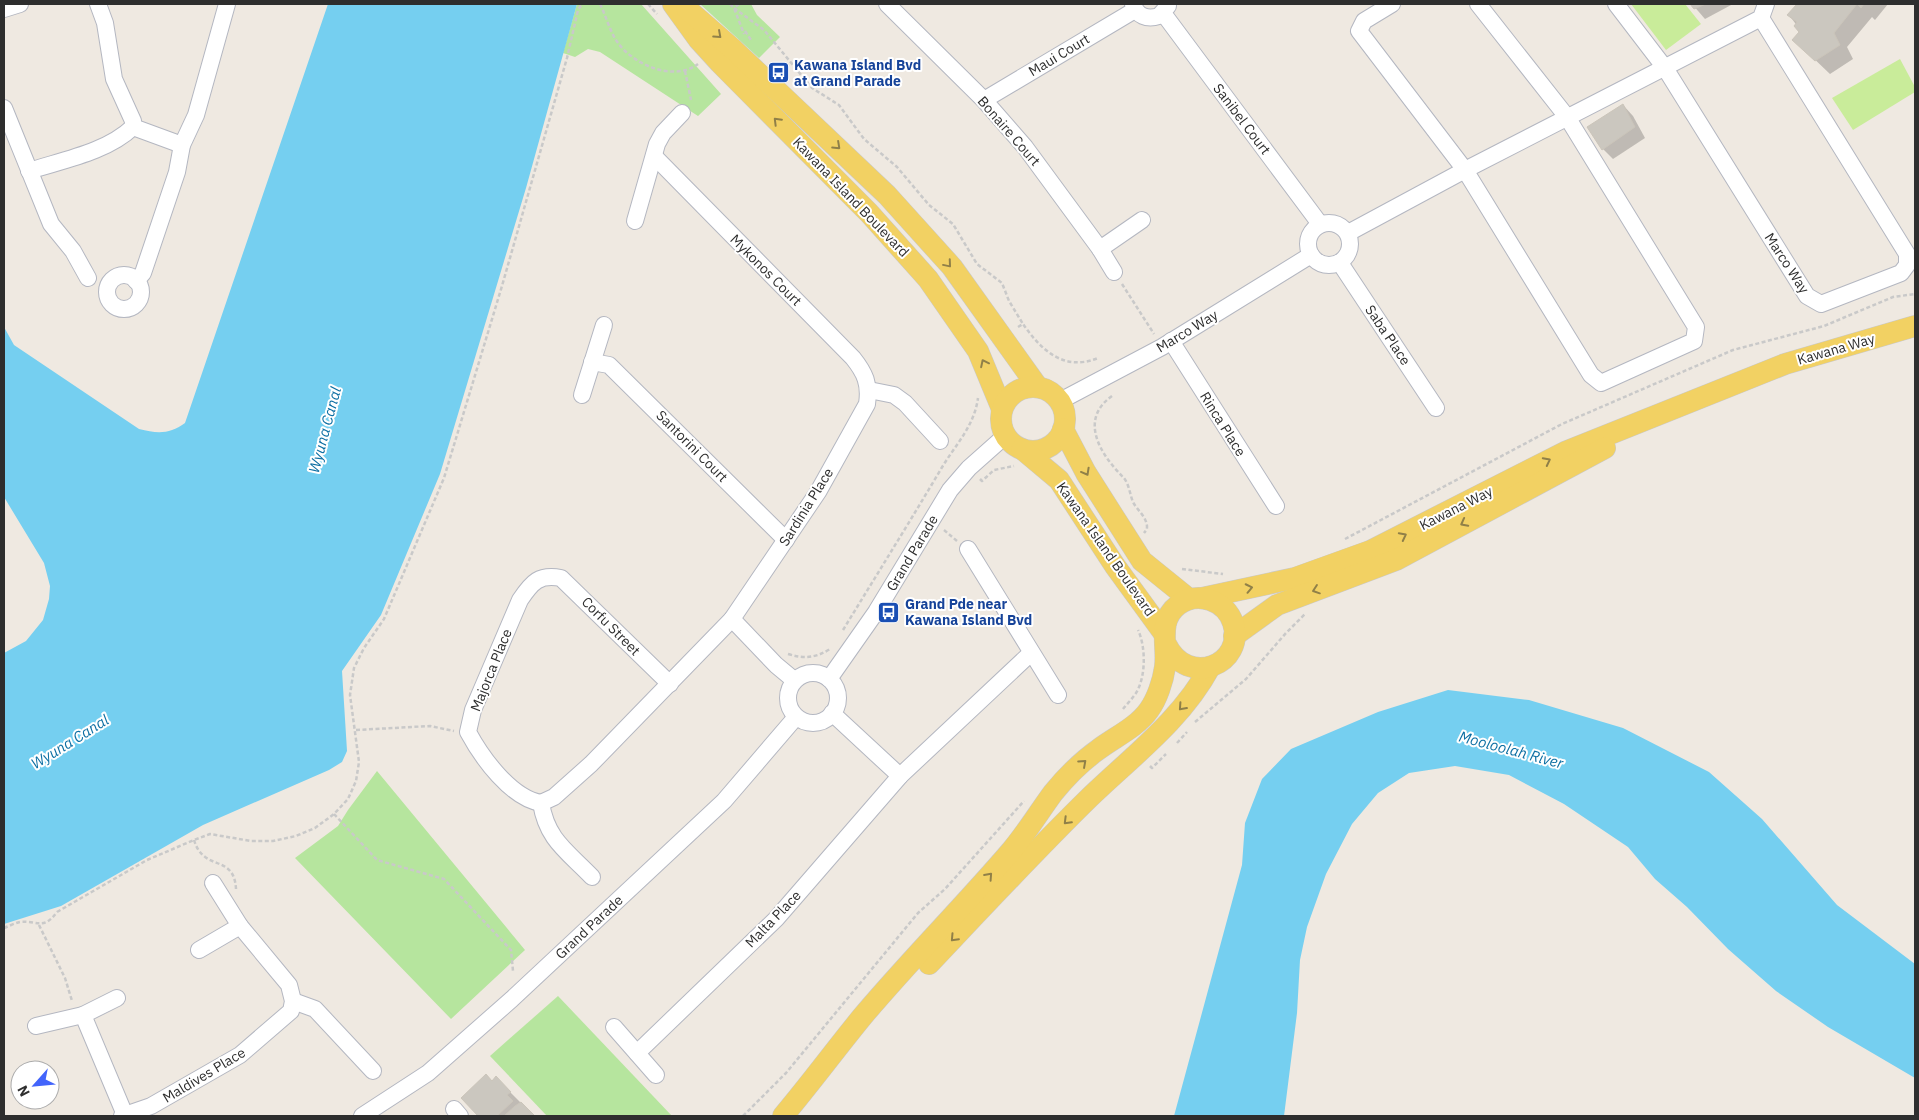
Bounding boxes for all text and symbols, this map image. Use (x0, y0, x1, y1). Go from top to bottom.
one-way arrow (712, 29, 721, 38)
street label: Maui Court (1025, 30, 1093, 80)
place label: Kawana Island Bvd at Grand Parade (794, 56, 921, 90)
bus stop icon: Kawana Island Bvd at Grand Parade (766, 61, 790, 85)
street label: Sanibel Court (1209, 80, 1275, 158)
street label: Bonaire Court (974, 92, 1044, 170)
one-way arrow (774, 118, 783, 127)
street label: Kawana Island Boulevard (789, 133, 913, 261)
one-way arrow (831, 140, 840, 149)
street label: Marco Way (1761, 229, 1813, 297)
street label: Mykonos Court (726, 230, 806, 310)
one-way arrow (943, 258, 951, 267)
street label: Saba Place (1361, 301, 1415, 369)
street label: Marco Way (1153, 306, 1221, 356)
street label: Kawana Way (1795, 329, 1877, 369)
one-way arrow (980, 359, 990, 368)
water label: Wyuna Canal (304, 385, 345, 475)
street label: Rinca Place (1196, 388, 1250, 460)
street label: Santorini Court (652, 406, 732, 486)
one-way arrow (1542, 457, 1551, 467)
street label: Sardinia Place (775, 464, 837, 549)
one-way arrow (1080, 467, 1090, 476)
street label: Kawana Island Boulevard (1053, 478, 1159, 620)
street label: Kawana Way (1416, 482, 1496, 534)
street label: Grand Parade (882, 511, 942, 594)
one-way arrow (1461, 517, 1470, 527)
one-way arrow (1398, 532, 1407, 542)
one-way arrow (1245, 583, 1254, 594)
one-way arrow (1313, 584, 1321, 594)
street label: Corfu Street (578, 593, 644, 659)
place label: Grand Pde near Kawana Island Bvd (905, 595, 1032, 629)
bus stop icon: Grand Pde near Kawana Island Bvd (877, 600, 901, 624)
street label: Majorca Place (466, 626, 516, 714)
one-way arrow (1179, 701, 1188, 710)
water label: Wyuna Canal (27, 710, 112, 773)
water label: Mooloolah River (1457, 726, 1566, 773)
one-way arrow (1077, 759, 1086, 768)
one-way arrow (1064, 815, 1073, 824)
one-way arrow (983, 872, 992, 881)
street label: Malta Place (741, 886, 805, 951)
street label: Grand Parade (551, 891, 627, 963)
one-way arrow (951, 932, 960, 941)
street label: Maldives Place (159, 1043, 249, 1107)
north arrow (10, 1060, 60, 1110)
text: N (13, 1082, 34, 1100)

